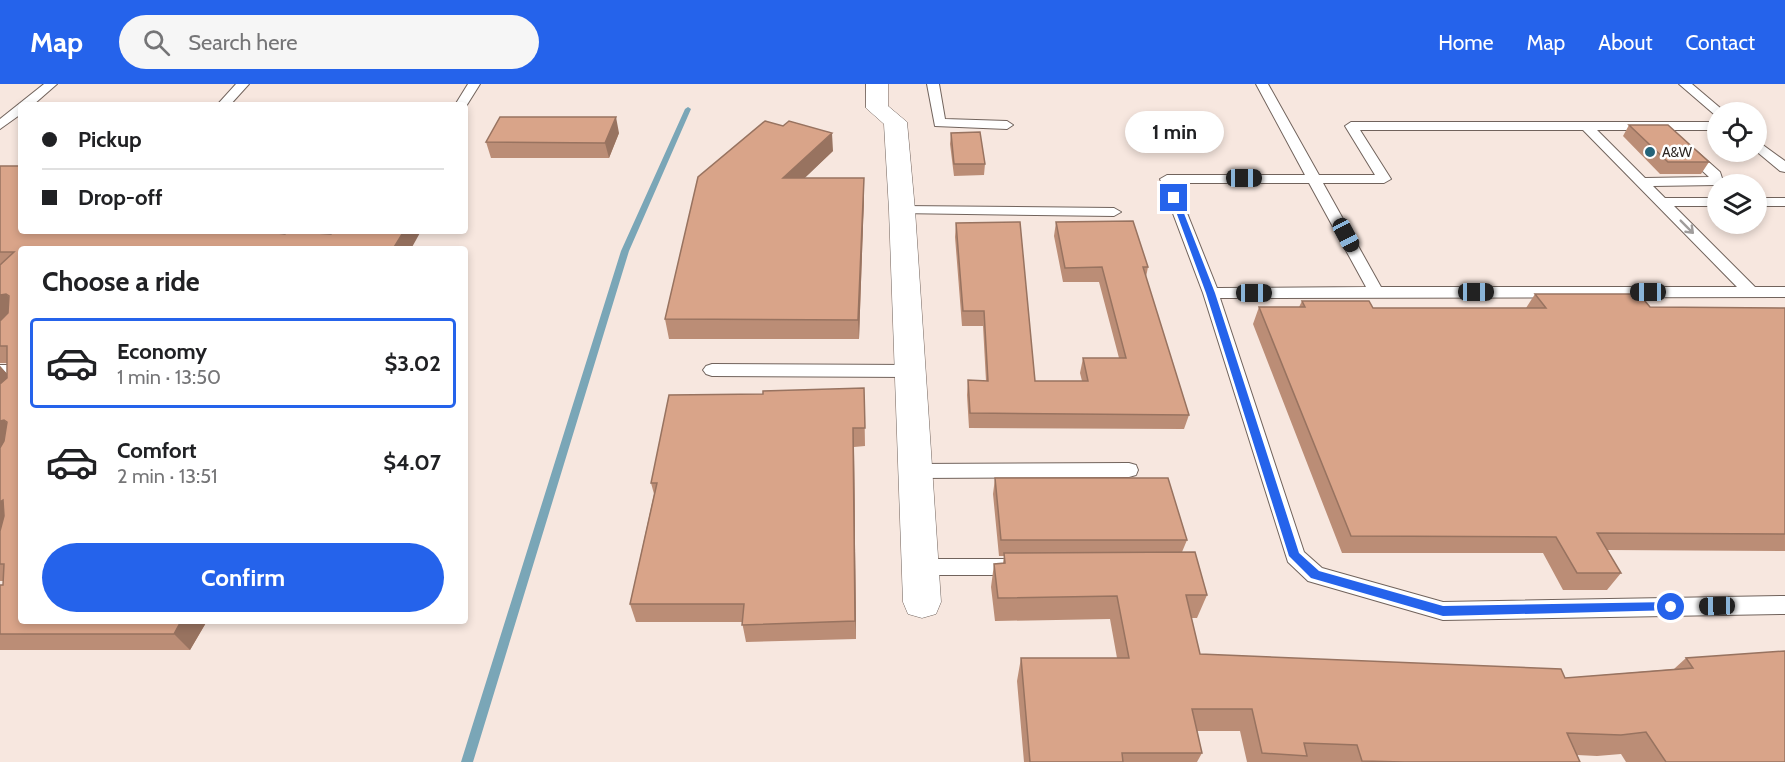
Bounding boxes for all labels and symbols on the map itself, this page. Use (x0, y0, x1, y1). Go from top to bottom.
callout: 1 min (1124, 111, 1224, 153)
place label: A&W (1662, 143, 1693, 161)
marker: A&W (1643, 145, 1657, 159)
car (1226, 169, 1262, 187)
route end (1160, 184, 1187, 211)
car (1330, 215, 1362, 255)
one-way arrow (1679, 219, 1694, 234)
car (1458, 283, 1494, 301)
car (1630, 283, 1666, 301)
car (1236, 284, 1272, 302)
route start (1657, 593, 1684, 620)
car (1699, 597, 1735, 615)

